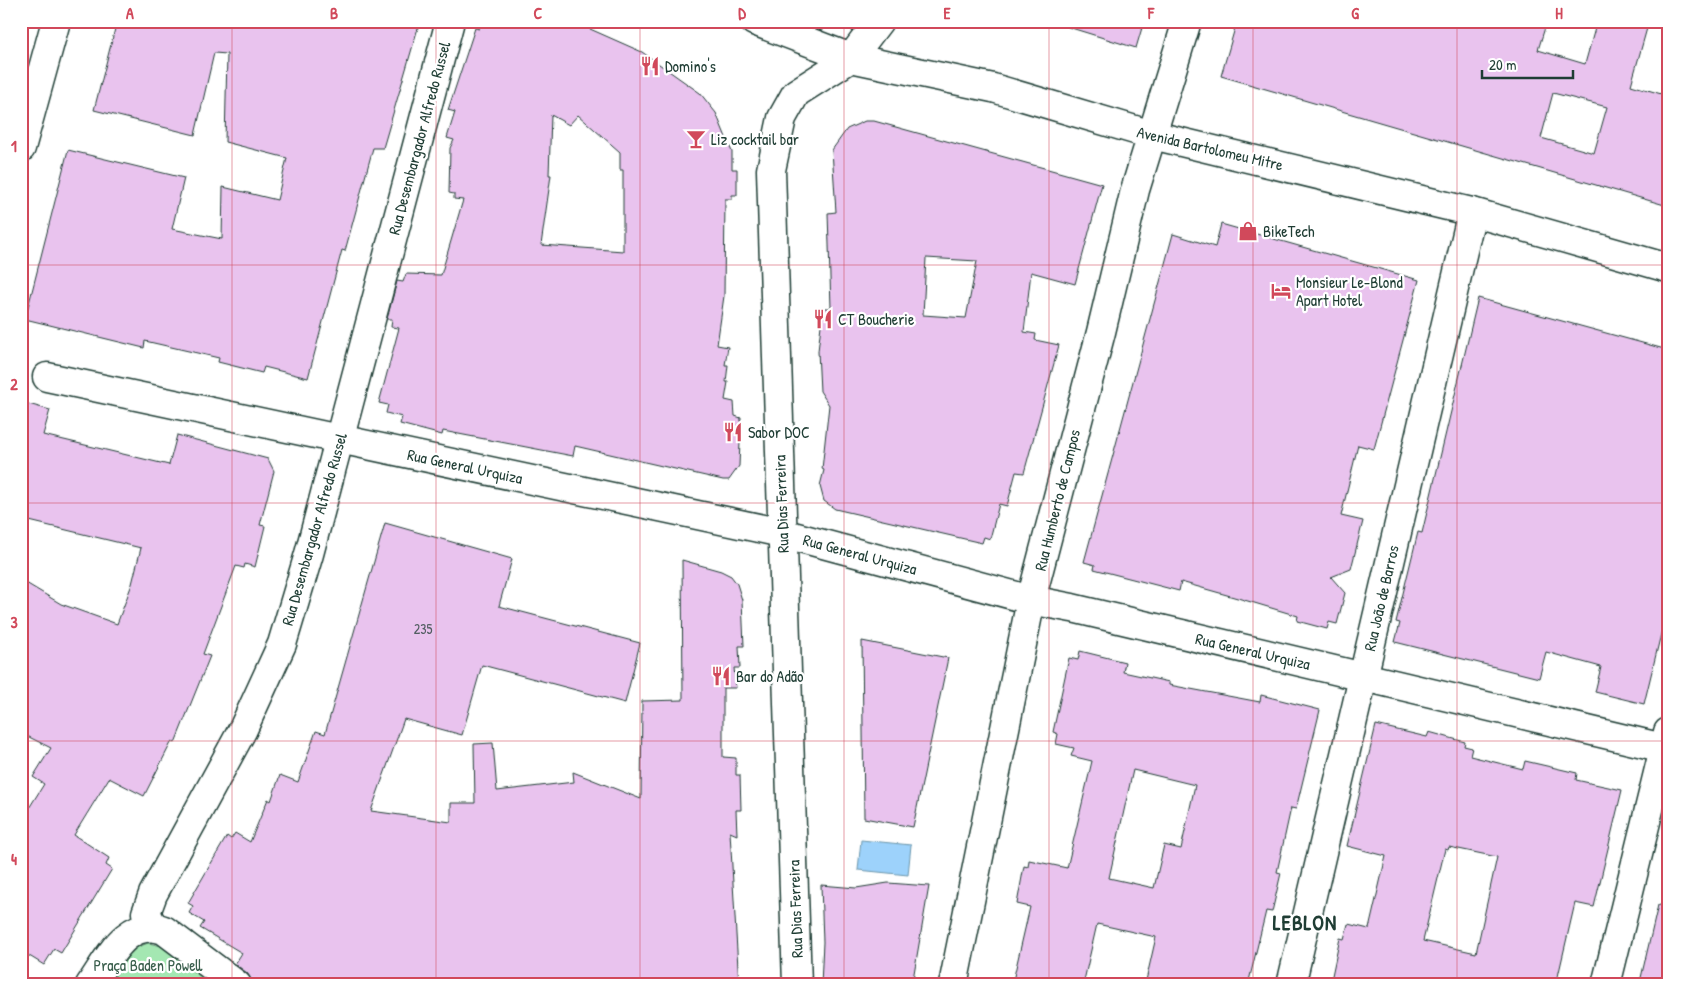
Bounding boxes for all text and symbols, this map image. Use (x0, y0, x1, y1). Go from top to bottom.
text: A (126, 2, 134, 24)
text: B (330, 2, 338, 24)
text: C (534, 2, 543, 24)
text: D (738, 2, 746, 24)
text: E (943, 2, 951, 24)
text: F (1147, 2, 1155, 24)
text: G (1351, 2, 1359, 24)
text: H (1555, 2, 1563, 24)
street label: Rua Desembargador Alfredo Russel (383, 38, 456, 237)
scale bar (1482, 48, 1573, 80)
text: 20 m (1489, 54, 1516, 75)
restaurant icon: Domino's (639, 55, 661, 77)
place label: Domino's (665, 55, 716, 77)
street label: Avenida Bartolomeu Mitre (1135, 120, 1286, 176)
bar icon: Liz cocktail bar (685, 128, 707, 150)
place label: Liz cocktail bar (711, 128, 799, 150)
text: 1 (11, 135, 17, 157)
shop icon: BikeTech (1237, 220, 1259, 242)
place label: BikeTech (1263, 220, 1315, 242)
place label: Monsieur Le-Blond Apart Hotel (1296, 271, 1403, 311)
hotel icon: Monsieur Le-Blond Apart Hotel (1270, 280, 1292, 302)
restaurant icon: CT Boucherie (812, 308, 834, 330)
place label: CT Boucherie (838, 308, 915, 330)
text: 2 (10, 373, 18, 395)
restaurant icon: Sabor DOC (722, 421, 744, 443)
place label: Sabor DOC (748, 421, 810, 443)
street label: Rua Humberto de Campos (1029, 427, 1085, 573)
street label: Rua Desembargador Alfredo Russel (276, 429, 352, 628)
street label: Rua General Urquiza (405, 443, 525, 489)
street label: Rua Dias Ferreira (768, 455, 794, 553)
street label: Rua General Urquiza (801, 528, 919, 580)
street label: Rua João de Barros (1358, 543, 1404, 653)
text: 3 (10, 611, 18, 633)
house number: 235 (414, 619, 432, 638)
street label: Rua General Urquiza (1193, 627, 1313, 675)
restaurant icon: Bar do Adão (710, 665, 732, 687)
place label: Bar do Adão (736, 665, 804, 687)
text: 4 (11, 848, 17, 870)
street label: Rua Dias Ferreira (782, 860, 808, 958)
district label: LEBLON (1273, 908, 1337, 937)
park label: Praça Baden Powell (93, 954, 203, 976)

